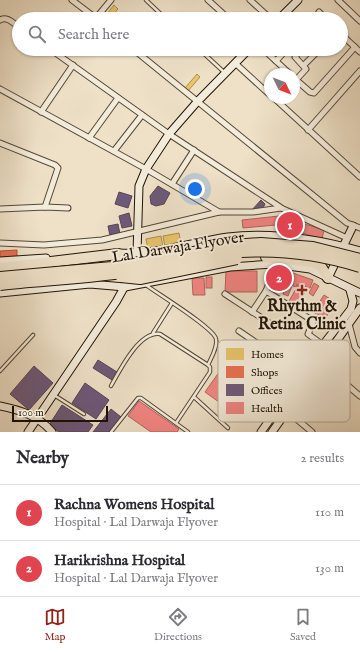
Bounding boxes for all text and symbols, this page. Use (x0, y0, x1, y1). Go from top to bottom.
search box (12, 12, 348, 56)
icon: search (26, 23, 48, 45)
text: Search here (58, 25, 129, 44)
north arrow (264, 68, 300, 104)
your location (185, 179, 205, 199)
pin: 1 (277, 210, 303, 240)
street label: Lal Darwaja Flyover (110, 228, 246, 268)
pin: 2 (266, 263, 292, 293)
marker: Rhythm & Retina Clinic (296, 284, 308, 296)
place label: Rhythm & Retina Clinic (258, 297, 346, 335)
legend (218, 340, 350, 422)
text: Homes (251, 348, 284, 362)
text: Shops (251, 366, 278, 380)
text: Offices (251, 384, 282, 398)
text: Health (251, 402, 283, 416)
scale bar (12, 404, 108, 423)
text: 100 m (18, 406, 44, 420)
text: Nearby (16, 448, 69, 469)
text: 2 results (300, 450, 344, 467)
text: Rachna Womens Hospital (54, 495, 214, 514)
text: 1 (27, 504, 31, 521)
text: 110 m (315, 504, 344, 521)
text: Hospital · Lal Darwaja Flyover (54, 514, 218, 531)
text: Harikrishna Hospital (54, 551, 185, 570)
text: 2 (26, 560, 32, 577)
text: 130 m (315, 560, 344, 577)
text: Hospital · Lal Darwaja Flyover (54, 570, 218, 587)
tab: Map (44, 606, 66, 644)
tab: Directions (154, 606, 202, 644)
tab: Saved (290, 606, 316, 644)

